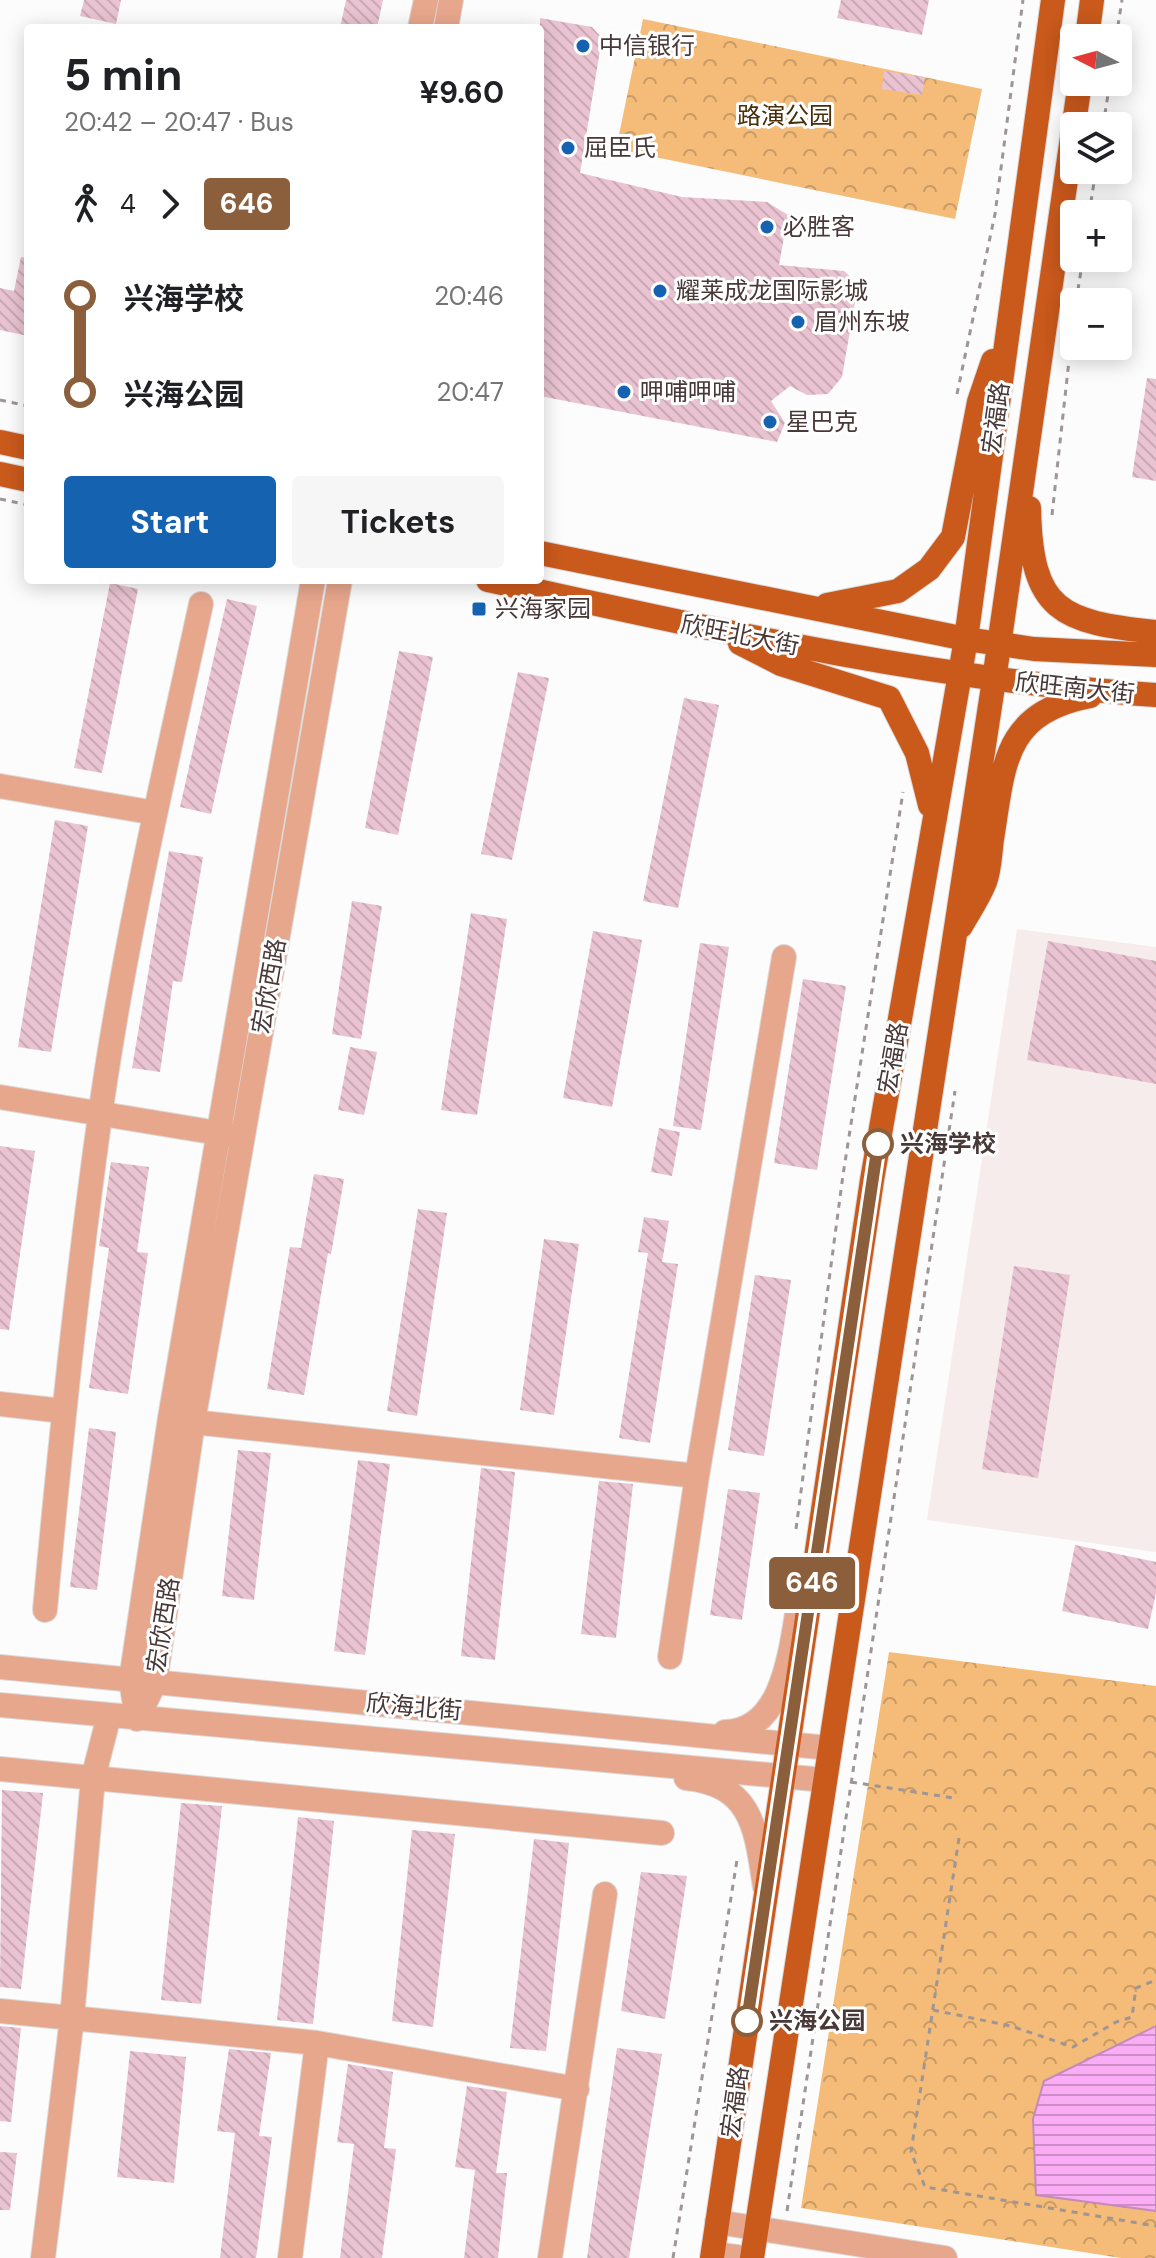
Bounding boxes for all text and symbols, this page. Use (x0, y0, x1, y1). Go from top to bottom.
north arrow (1060, 24, 1132, 96)
map controls (1060, 24, 1132, 360)
place label: 中信银行 (599, 30, 695, 61)
marker: 中信银行 (574, 37, 592, 55)
text: 5 min (64, 46, 182, 104)
text: ¥9.60 (420, 73, 504, 112)
park label: 路演公园 (737, 100, 833, 131)
text: 20:42 – 20:47 · Bus (64, 105, 294, 139)
button: layers (1060, 112, 1132, 184)
place label: 屈臣氏 (584, 132, 656, 163)
marker: 屈臣氏 (559, 139, 577, 157)
icon: walk (64, 182, 108, 226)
icon: forward (148, 182, 192, 226)
text: 646 (220, 185, 274, 222)
text: 4 (120, 187, 136, 221)
button: + (1060, 200, 1132, 272)
place label: 必胜客 (783, 211, 855, 242)
marker: 必胜客 (758, 218, 776, 236)
place label: 耀莱成龙国际影城 (676, 275, 868, 306)
text: 兴海学校 (124, 279, 244, 318)
text: 20:46 (434, 279, 504, 313)
marker: 耀莱成龙国际影城 (651, 282, 669, 300)
button: − (1060, 288, 1132, 360)
place label: 眉州东坡 (814, 306, 910, 337)
marker: 眉州东坡 (789, 313, 807, 331)
text: 兴海公园 (124, 375, 244, 414)
text: 20:47 (437, 375, 504, 409)
place label: 呷哺呷哺 (640, 376, 736, 407)
street label: 宏福路 (975, 380, 1016, 456)
marker: 呷哺呷哺 (615, 383, 633, 401)
place label: 星巴克 (786, 406, 858, 437)
marker: 星巴克 (761, 413, 779, 431)
button: Start (64, 476, 276, 568)
button: Tickets (292, 476, 504, 568)
place label: 兴海家园 (495, 593, 591, 624)
marker: 兴海家园 (470, 600, 488, 618)
street label: 欣旺北大街 (678, 608, 802, 661)
street label: 欣旺南大街 (1014, 666, 1136, 709)
street label: 宏欣西路 (245, 936, 292, 1036)
street label: 宏福路 (871, 1020, 914, 1096)
place label: 兴海学校 (900, 1128, 996, 1159)
marker: 兴海学校 (863, 1129, 893, 1159)
line badge: 646 (766, 1557, 858, 1609)
text: 646 (785, 1564, 839, 1601)
street label: 宏欣西路 (140, 1575, 185, 1675)
street label: 欣海北街 (365, 1687, 463, 1726)
place label: 兴海公园 (769, 2005, 865, 2036)
marker: 兴海公园 (732, 2006, 762, 2036)
street label: 宏福路 (714, 2064, 755, 2140)

